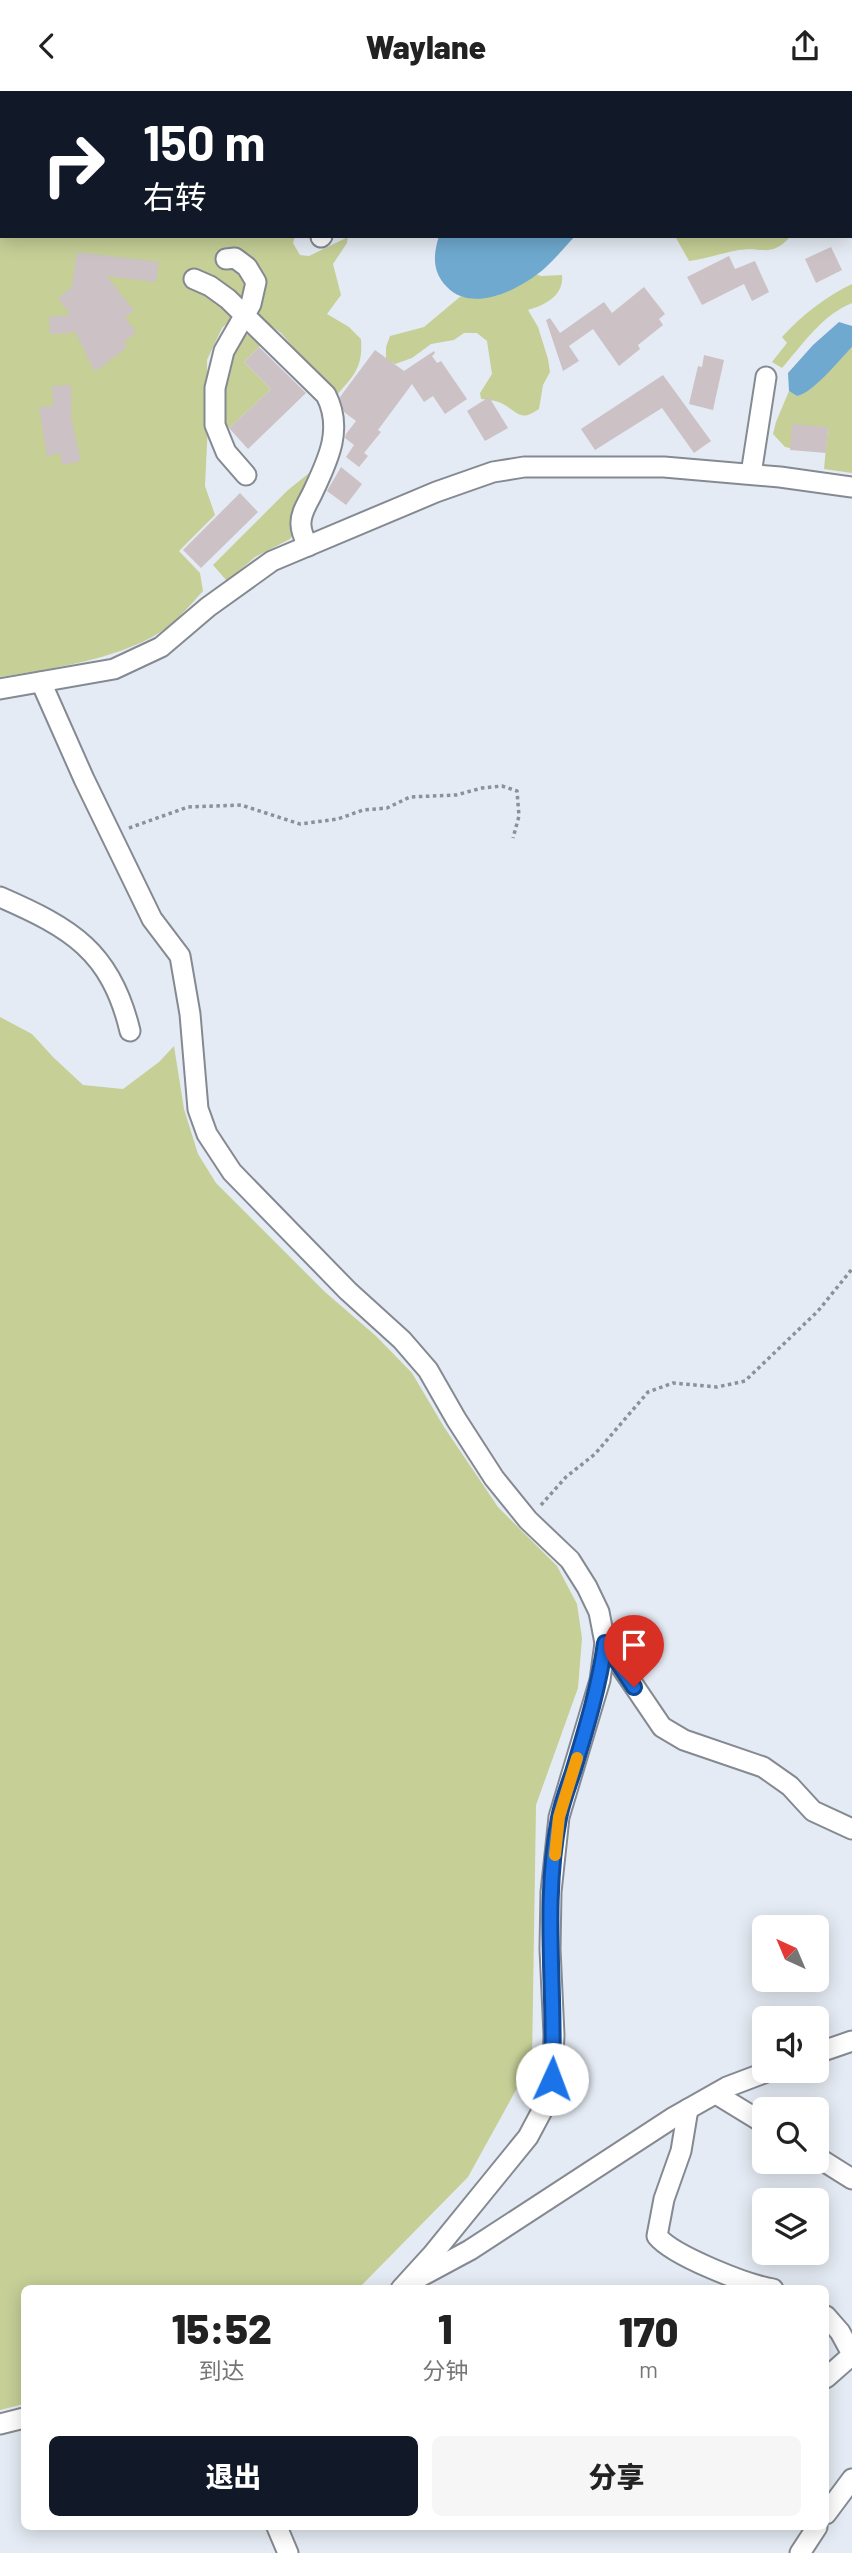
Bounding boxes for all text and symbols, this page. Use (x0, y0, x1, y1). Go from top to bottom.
icon: back (28, 27, 66, 65)
text: Waylane (366, 27, 486, 65)
icon: share (786, 27, 824, 65)
text: 150 m (143, 112, 265, 171)
icon: right (28, 119, 119, 210)
text: 右转 (143, 177, 207, 215)
pin (604, 1615, 664, 1687)
icon: arrive (615, 1626, 653, 1664)
north arrow (752, 1915, 830, 1991)
map controls (752, 1915, 829, 2265)
button: sound (752, 2006, 829, 2083)
position arrow (515, 2042, 589, 2116)
button: search (752, 2097, 829, 2174)
button: layers (752, 2188, 829, 2265)
text: 15:52 (171, 2302, 272, 2352)
text: 1 (438, 2302, 453, 2352)
text: 170 (619, 2305, 679, 2355)
text: m (639, 2355, 658, 2383)
text: 到达 (199, 2356, 245, 2384)
text: 分钟 (422, 2356, 468, 2384)
button: 退出 (49, 2436, 418, 2516)
button: 分享 (432, 2436, 801, 2516)

